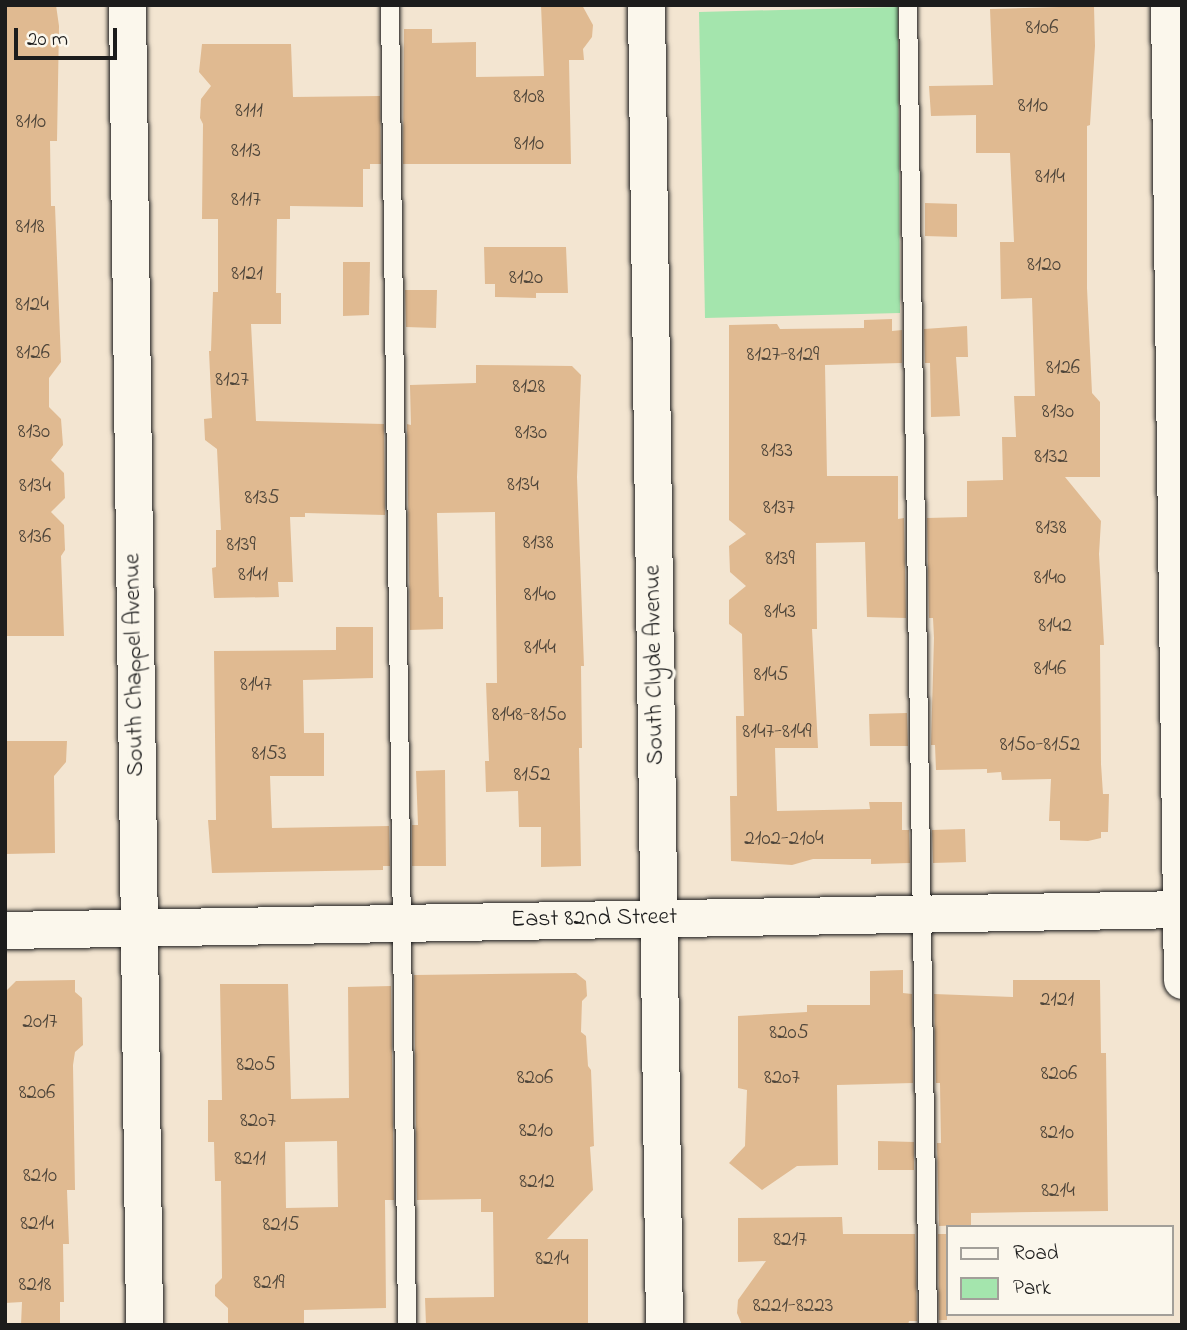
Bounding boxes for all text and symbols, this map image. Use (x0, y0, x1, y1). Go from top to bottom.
scale bar (18, 14, 121, 58)
house number: 8106 (1026, 15, 1058, 41)
text: 20 m (27, 25, 68, 55)
house number: 8108 (513, 84, 545, 110)
house number: 8110 (1018, 93, 1048, 119)
house number: 8111 (235, 98, 263, 124)
house number: 8110 (16, 109, 46, 135)
house number: 8110 (514, 131, 544, 157)
house number: 8113 (231, 138, 261, 164)
house number: 8114 (1035, 164, 1065, 190)
house number: 8117 (231, 187, 261, 213)
house number: 8118 (15, 214, 45, 240)
house number: 8120 (1027, 252, 1061, 278)
house number: 8121 (231, 261, 263, 287)
house number: 8120 (509, 265, 543, 291)
house number: 8124 (15, 292, 49, 318)
house number: 8126 (16, 340, 50, 366)
house number: 8127-8129 (747, 342, 819, 368)
house number: 8126 (1046, 355, 1080, 381)
house number: 8127 (215, 367, 249, 393)
house number: 8128 (513, 374, 545, 400)
house number: 8130 (1042, 399, 1074, 425)
house number: 8130 (18, 419, 50, 445)
house number: 8130 (515, 420, 547, 446)
house number: 8133 (761, 438, 793, 464)
house number: 8132 (1034, 444, 1068, 470)
house number: 8134 (507, 472, 539, 498)
house number: 8134 (19, 473, 51, 499)
house number: 8135 (244, 485, 280, 511)
house number: 8137 (763, 495, 795, 521)
house number: 8138 (1035, 515, 1067, 541)
house number: 8136 (19, 524, 51, 550)
house number: 8138 (522, 530, 554, 556)
house number: 8139 (226, 532, 256, 558)
house number: 8139 (765, 546, 795, 572)
street label: South Chappel Avenue (119, 553, 151, 777)
house number: 8141 (238, 562, 268, 588)
street label: South Clyde Avenue (639, 565, 671, 765)
house number: 8140 (1034, 565, 1066, 591)
house number: 8140 (524, 582, 556, 608)
house number: 8143 (764, 599, 796, 625)
house number: 8142 (1038, 613, 1072, 639)
house number: 8144 (524, 635, 556, 661)
house number: 8146 (1034, 656, 1066, 682)
house number: 8145 (753, 662, 789, 688)
house number: 8147 (240, 672, 272, 698)
house number: 8148-8150 (492, 702, 566, 728)
house number: 8147-8149 (742, 719, 812, 745)
house number: 8150-8152 (1000, 732, 1080, 758)
house number: 8153 (251, 741, 287, 767)
house number: 8152 (513, 762, 551, 788)
house number: 2102-2104 (744, 826, 824, 852)
street label: East 82nd Street (511, 903, 677, 935)
house number: 2121 (1040, 987, 1074, 1013)
house number: 2017 (23, 1009, 57, 1035)
house number: 8205 (769, 1020, 809, 1046)
house number: 8205 (236, 1052, 276, 1078)
house number: 8206 (1041, 1061, 1077, 1087)
house number: 8206 (517, 1065, 553, 1091)
house number: 8207 (764, 1065, 800, 1091)
house number: 8206 (19, 1080, 55, 1106)
house number: 8207 (240, 1108, 276, 1134)
house number: 8210 (519, 1118, 553, 1144)
house number: 8210 (1040, 1120, 1074, 1146)
house number: 8211 (234, 1146, 266, 1172)
house number: 8210 (23, 1163, 57, 1189)
house number: 8212 (519, 1169, 555, 1195)
house number: 8214 (1041, 1178, 1075, 1204)
house number: 8214 (20, 1211, 54, 1237)
house number: 8215 (262, 1212, 300, 1238)
legend (946, 1225, 1173, 1316)
house number: 8217 (773, 1227, 807, 1253)
text: Road (1013, 1239, 1059, 1269)
house number: 8214 (535, 1246, 569, 1272)
house number: 8219 (253, 1270, 285, 1296)
house number: 8218 (19, 1272, 51, 1298)
text: Park (1013, 1274, 1051, 1304)
house number: 8221-8223 (753, 1293, 833, 1319)

